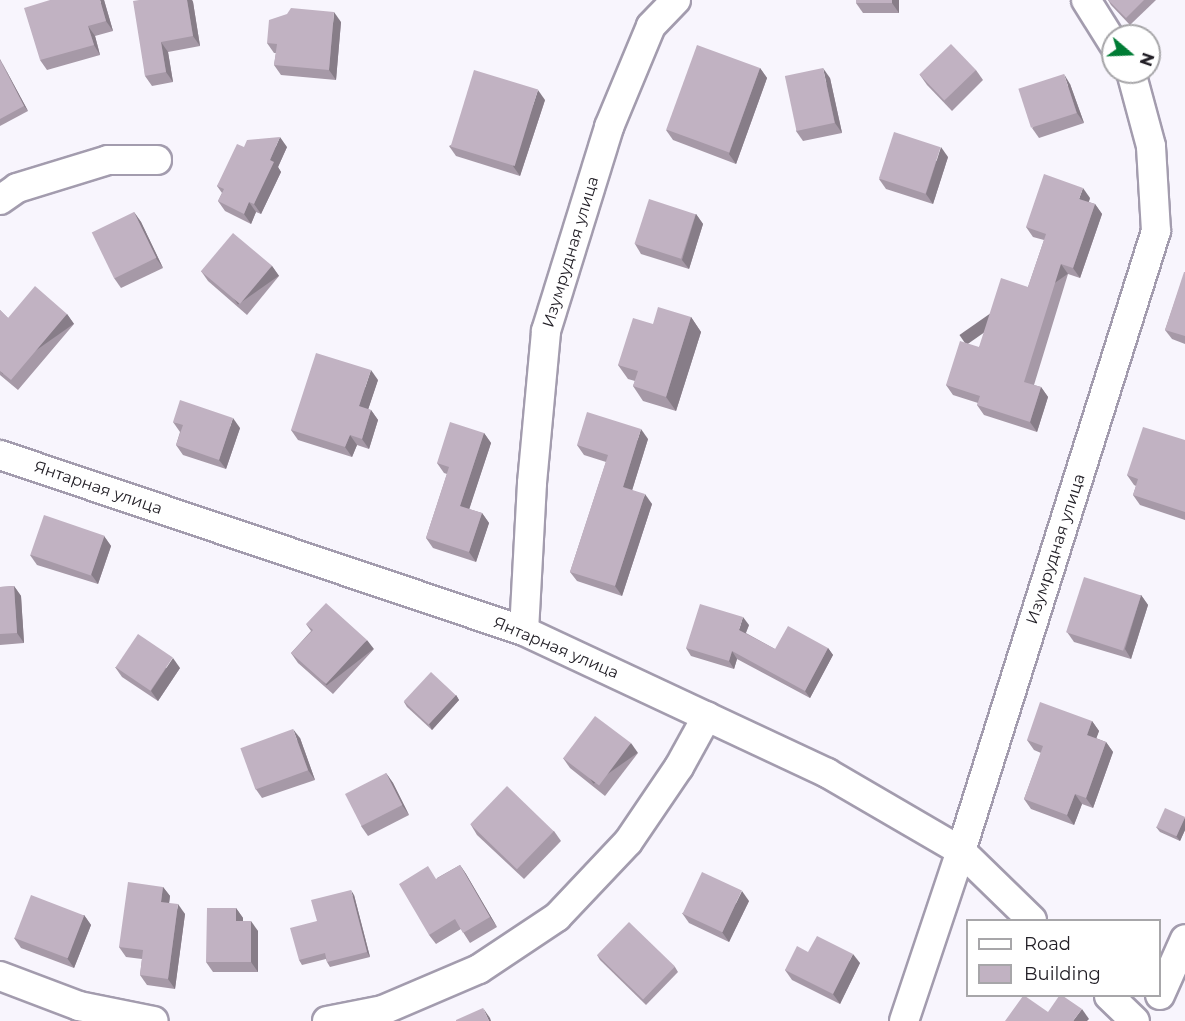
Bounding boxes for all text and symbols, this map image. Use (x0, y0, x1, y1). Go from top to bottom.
north arrow (1101, 24, 1161, 84)
text: N (1136, 50, 1158, 69)
street label: Изумрудная улица (539, 174, 603, 330)
street label: Янтарная улица (31, 457, 165, 519)
street label: Изумрудная улица (1023, 471, 1089, 627)
street label: Янтарная улица (490, 613, 622, 683)
legend (966, 919, 1161, 997)
text: Road (1024, 933, 1071, 955)
text: Building (1024, 963, 1101, 985)

